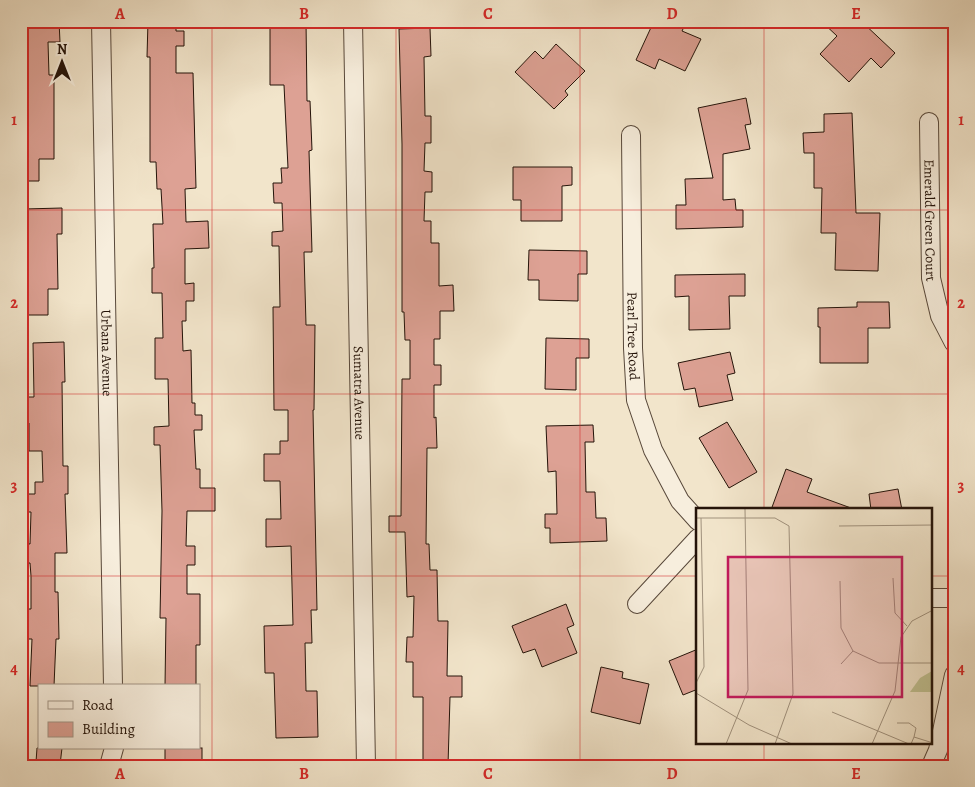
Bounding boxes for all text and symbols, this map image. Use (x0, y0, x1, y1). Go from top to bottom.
text: A (114, 3, 126, 25)
text: B (299, 3, 309, 25)
text: C (483, 3, 493, 25)
text: D (666, 3, 678, 25)
text: E (851, 3, 861, 25)
north arrow (38, 38, 88, 88)
text: N (57, 40, 67, 59)
text: 1 (11, 109, 17, 131)
text: 1 (958, 109, 964, 131)
street label: Emerald Green Court (919, 159, 940, 283)
text: 2 (10, 292, 18, 314)
street label: Pearl Tree Road (622, 292, 644, 381)
text: 2 (957, 292, 965, 314)
street label: Urbana Avenue (96, 309, 117, 397)
street label: Sumatra Avenue (349, 346, 369, 440)
text: 3 (11, 475, 18, 497)
text: 3 (958, 475, 965, 497)
inset map (696, 508, 932, 744)
text: 4 (10, 658, 18, 680)
text: 4 (957, 658, 965, 680)
legend (38, 684, 200, 750)
text: Road (82, 695, 114, 715)
text: Building (82, 719, 135, 739)
text: A (114, 763, 126, 785)
text: B (299, 763, 309, 785)
text: C (483, 763, 493, 785)
text: D (666, 763, 678, 785)
text: E (851, 763, 861, 785)

